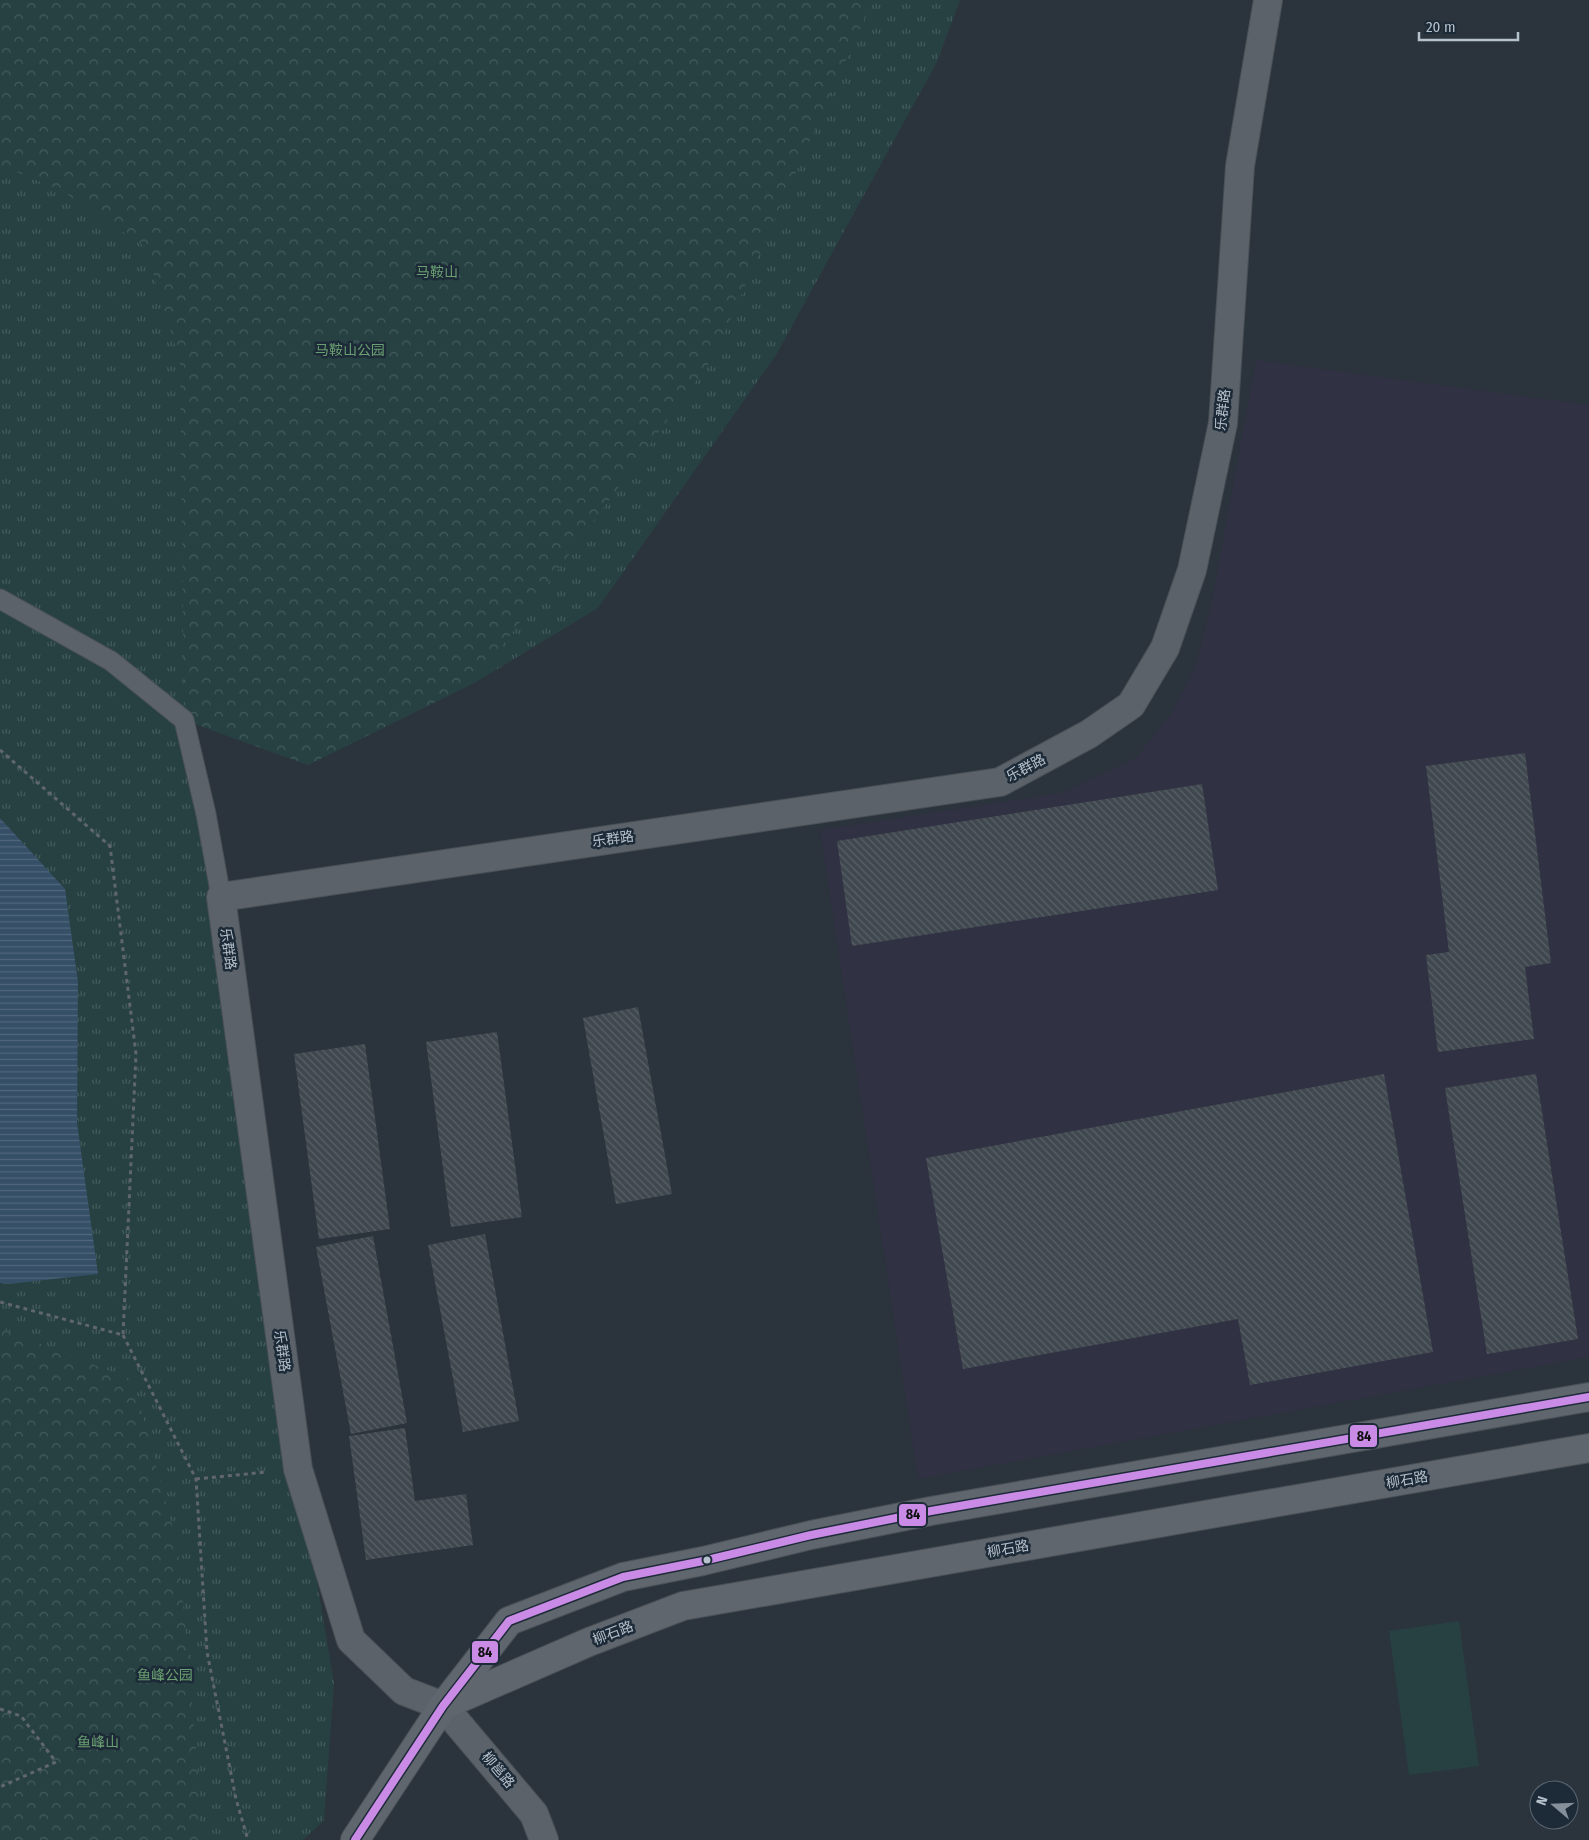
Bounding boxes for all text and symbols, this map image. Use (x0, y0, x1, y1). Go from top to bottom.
scale bar (1419, 10, 1518, 42)
text: 20 m (1426, 18, 1456, 36)
park label: 马鞍山 (416, 264, 458, 281)
park label: 马鞍山公园 (315, 342, 385, 359)
street label: 乐群路 (1212, 388, 1234, 432)
street label: 乐群路 (1003, 751, 1049, 785)
street label: 乐群路 (591, 828, 635, 850)
street label: 乐群路 (217, 927, 239, 971)
street label: 乐群路 (271, 1329, 293, 1373)
line badge: 84 (1349, 1424, 1378, 1448)
text: 84 (1357, 1428, 1371, 1445)
street label: 柳石路 (1385, 1468, 1429, 1492)
line badge: 84 (898, 1503, 927, 1527)
text: 84 (906, 1506, 920, 1523)
street label: 柳石路 (986, 1537, 1030, 1561)
unlabelled marker (702, 1555, 712, 1565)
street label: 柳石路 (590, 1618, 636, 1648)
line badge: 84 (471, 1640, 499, 1664)
text: 84 (478, 1644, 492, 1661)
park label: 鱼峰公园 (137, 1667, 193, 1684)
park label: 鱼峰山 (77, 1734, 119, 1751)
street label: 柳邕路 (478, 1748, 518, 1792)
north arrow (1529, 1780, 1579, 1830)
text: N (1533, 1794, 1552, 1808)

